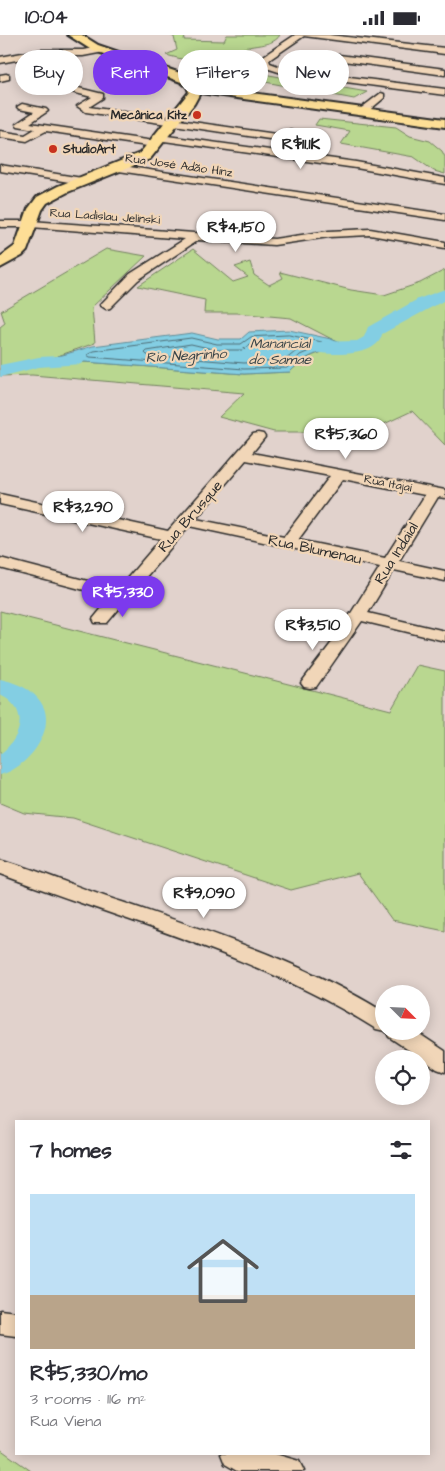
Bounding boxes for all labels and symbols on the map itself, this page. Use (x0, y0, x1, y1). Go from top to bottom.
place label: Mecânica Kitz (111, 107, 188, 124)
marker: Mecânica Kitz (191, 109, 203, 121)
pin: R$11.1K (255, 127, 347, 170)
place label: StudioArt (62, 141, 116, 158)
marker: StudioArt (47, 143, 59, 155)
street label: Rua José Adão Hinz (124, 150, 234, 181)
street label: Rua Ladislau Jelinski (49, 204, 161, 229)
pin: R$4,150 (190, 211, 282, 253)
water label: Manancial do Samae (249, 334, 313, 370)
water label: Rio Negrinho (145, 344, 228, 368)
pin: R$5,360 (300, 417, 392, 460)
street label: Rua Itajaí (363, 471, 413, 496)
street label: Rua Brusque (153, 476, 228, 557)
pin: R$3,290 (37, 491, 129, 533)
street label: Rua Indaial (369, 518, 424, 588)
street label: Rua Blumenau (266, 529, 364, 570)
pin: R$5,330 (77, 575, 169, 618)
pin: R$3,510 (267, 609, 359, 651)
pin: R$9,090 (158, 877, 250, 919)
north arrow (375, 985, 430, 1040)

